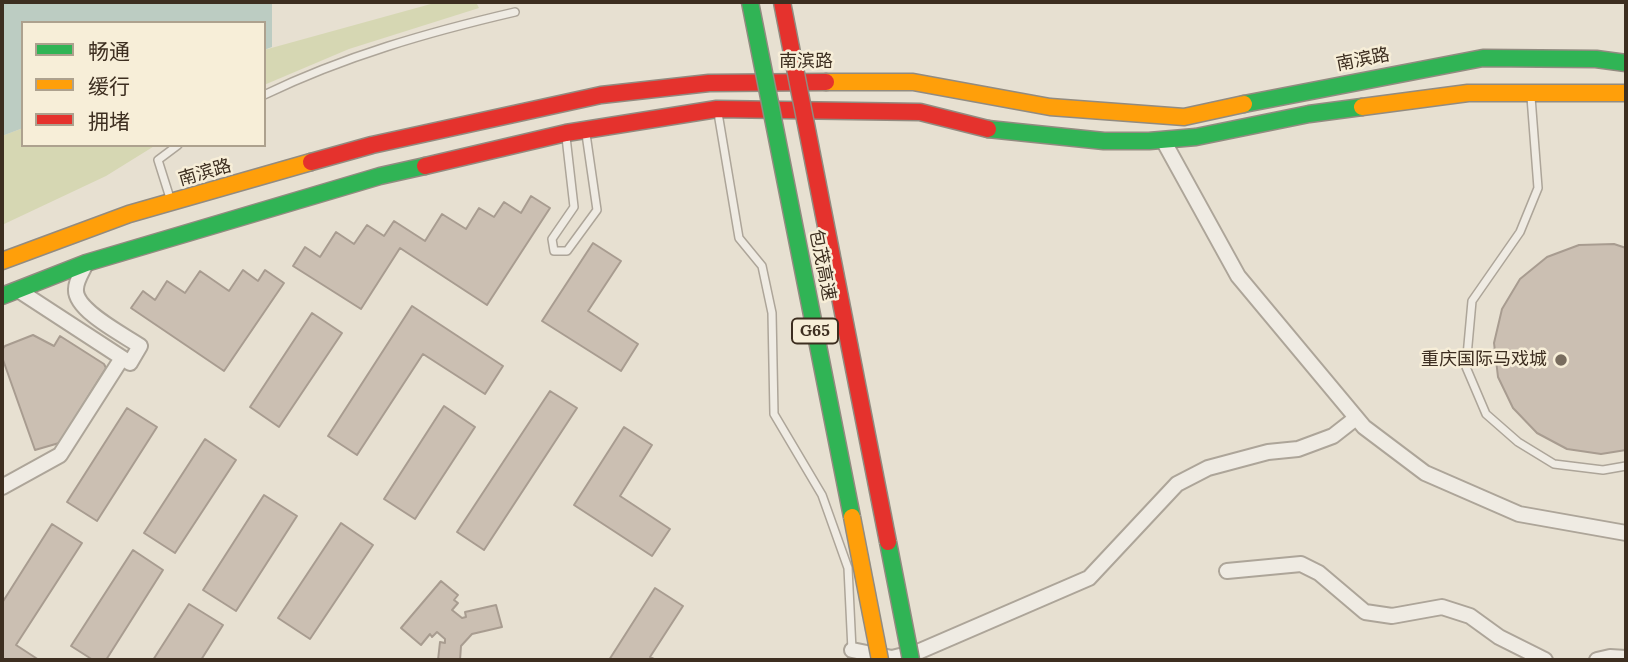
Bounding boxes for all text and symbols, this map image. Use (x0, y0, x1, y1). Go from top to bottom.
legend (21, 21, 266, 147)
text: 畅通 (88, 38, 130, 65)
street label: 南滨路 (1334, 44, 1392, 76)
street label: 南滨路 (779, 51, 833, 73)
text: 缓行 (88, 73, 130, 100)
text: 拥堵 (88, 108, 130, 135)
street label: 南滨路 (176, 155, 234, 191)
street label: 包茂高速 (805, 228, 839, 302)
road number: G65 (792, 318, 838, 344)
place label: 重庆国际马戏城 (1421, 349, 1547, 371)
marker: 重庆国际马戏城 (1553, 352, 1569, 368)

